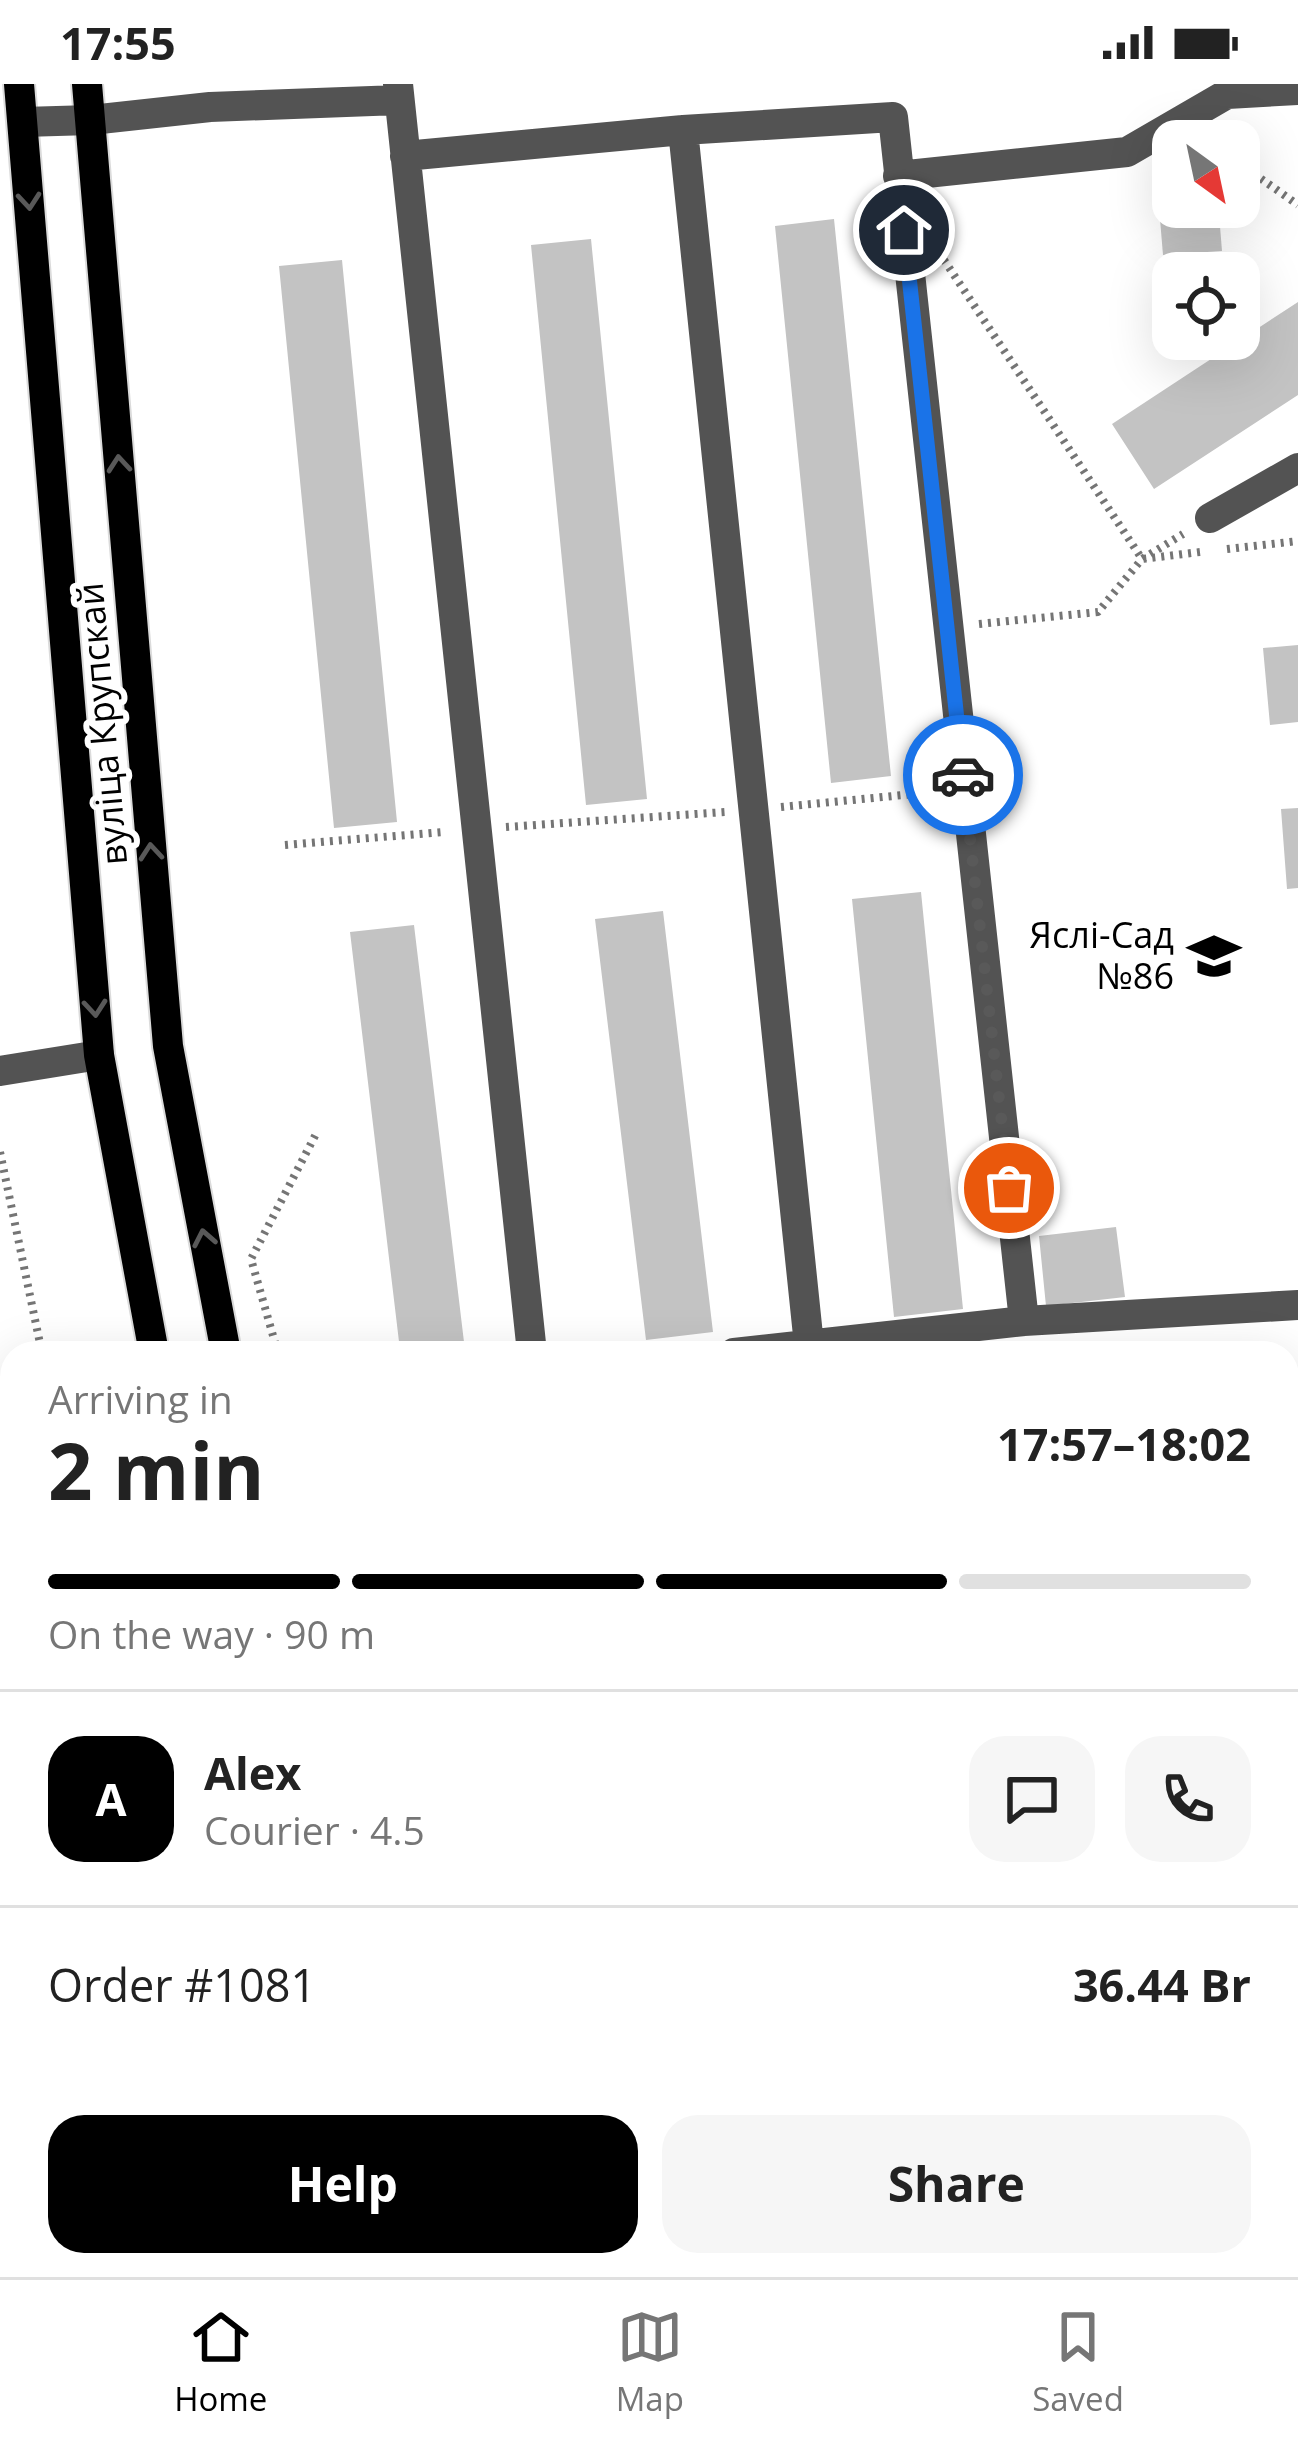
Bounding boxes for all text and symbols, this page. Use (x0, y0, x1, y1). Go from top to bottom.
text: 17:55 (60, 12, 176, 73)
north arrow (1152, 120, 1260, 228)
map controls (1152, 120, 1260, 360)
pin (853, 179, 955, 281)
one-way arrow (16, 191, 42, 210)
icon: home (871, 197, 937, 263)
button: locate (1152, 252, 1260, 360)
one-way arrow (107, 454, 132, 473)
street label: вуліца Крупскай (65, 581, 138, 867)
courier (903, 715, 1023, 835)
icon: car (930, 742, 996, 808)
one-way arrow (139, 842, 165, 861)
place label: Яслі-Сад №86 (1029, 910, 1174, 1000)
school or university icon: Яслі-Сад №86 (1185, 927, 1243, 985)
one-way arrow (82, 999, 107, 1018)
pin (958, 1137, 1060, 1239)
icon: bag (976, 1155, 1042, 1221)
one-way arrow (192, 1228, 218, 1248)
text: Arriving in (48, 1372, 233, 1425)
text: 17:57–18:02 (997, 1413, 1251, 1474)
text: 2 min (48, 1417, 265, 1523)
text: On the way · 90 m (48, 1607, 375, 1660)
button: chat (969, 1736, 1095, 1862)
button: phone (1125, 1736, 1251, 1862)
text: Alex (204, 1742, 301, 1803)
text: A (95, 1768, 127, 1829)
text: Courier · 4.5 (204, 1803, 425, 1856)
text: Order #1081 (48, 1954, 316, 2015)
text: 36.44 Br (1073, 1954, 1251, 2015)
button: Help (48, 2115, 638, 2253)
button: Share (662, 2115, 1251, 2253)
tab: Home (174, 2304, 267, 2421)
tab: Map (616, 2304, 684, 2421)
tab: Saved (1032, 2304, 1124, 2421)

